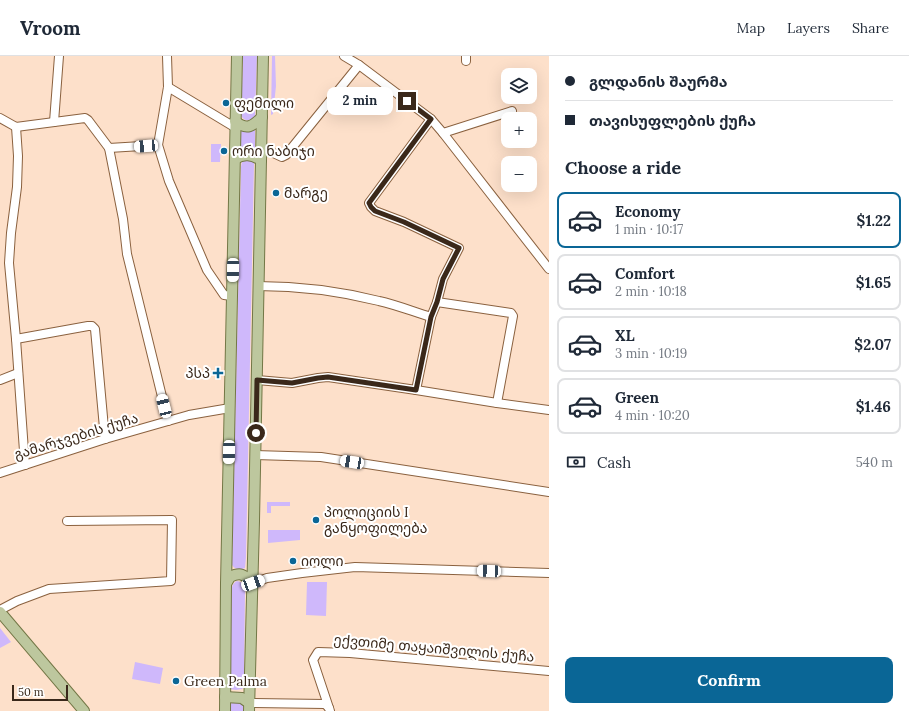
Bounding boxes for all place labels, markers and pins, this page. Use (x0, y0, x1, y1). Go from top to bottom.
place label: ფემილი (234, 94, 294, 112)
marker: ფემილი (221, 98, 231, 108)
place label: ორი ნაბიჯი (232, 142, 315, 160)
marker: ორი ნაბიჯი (219, 146, 229, 156)
place label: მარგე (284, 184, 328, 202)
marker: მარგე (271, 188, 281, 198)
place label: პსპ (185, 364, 210, 382)
marker: პსპ (213, 368, 223, 378)
place label: პოლიციის I განყოფილება (324, 503, 427, 537)
marker: პოლიციის I განყოფილება (311, 515, 321, 525)
place label: იოლი (301, 552, 344, 570)
marker: იოლი (288, 556, 298, 566)
place label: Green Palma (184, 672, 267, 690)
marker: Green Palma (171, 676, 181, 686)

